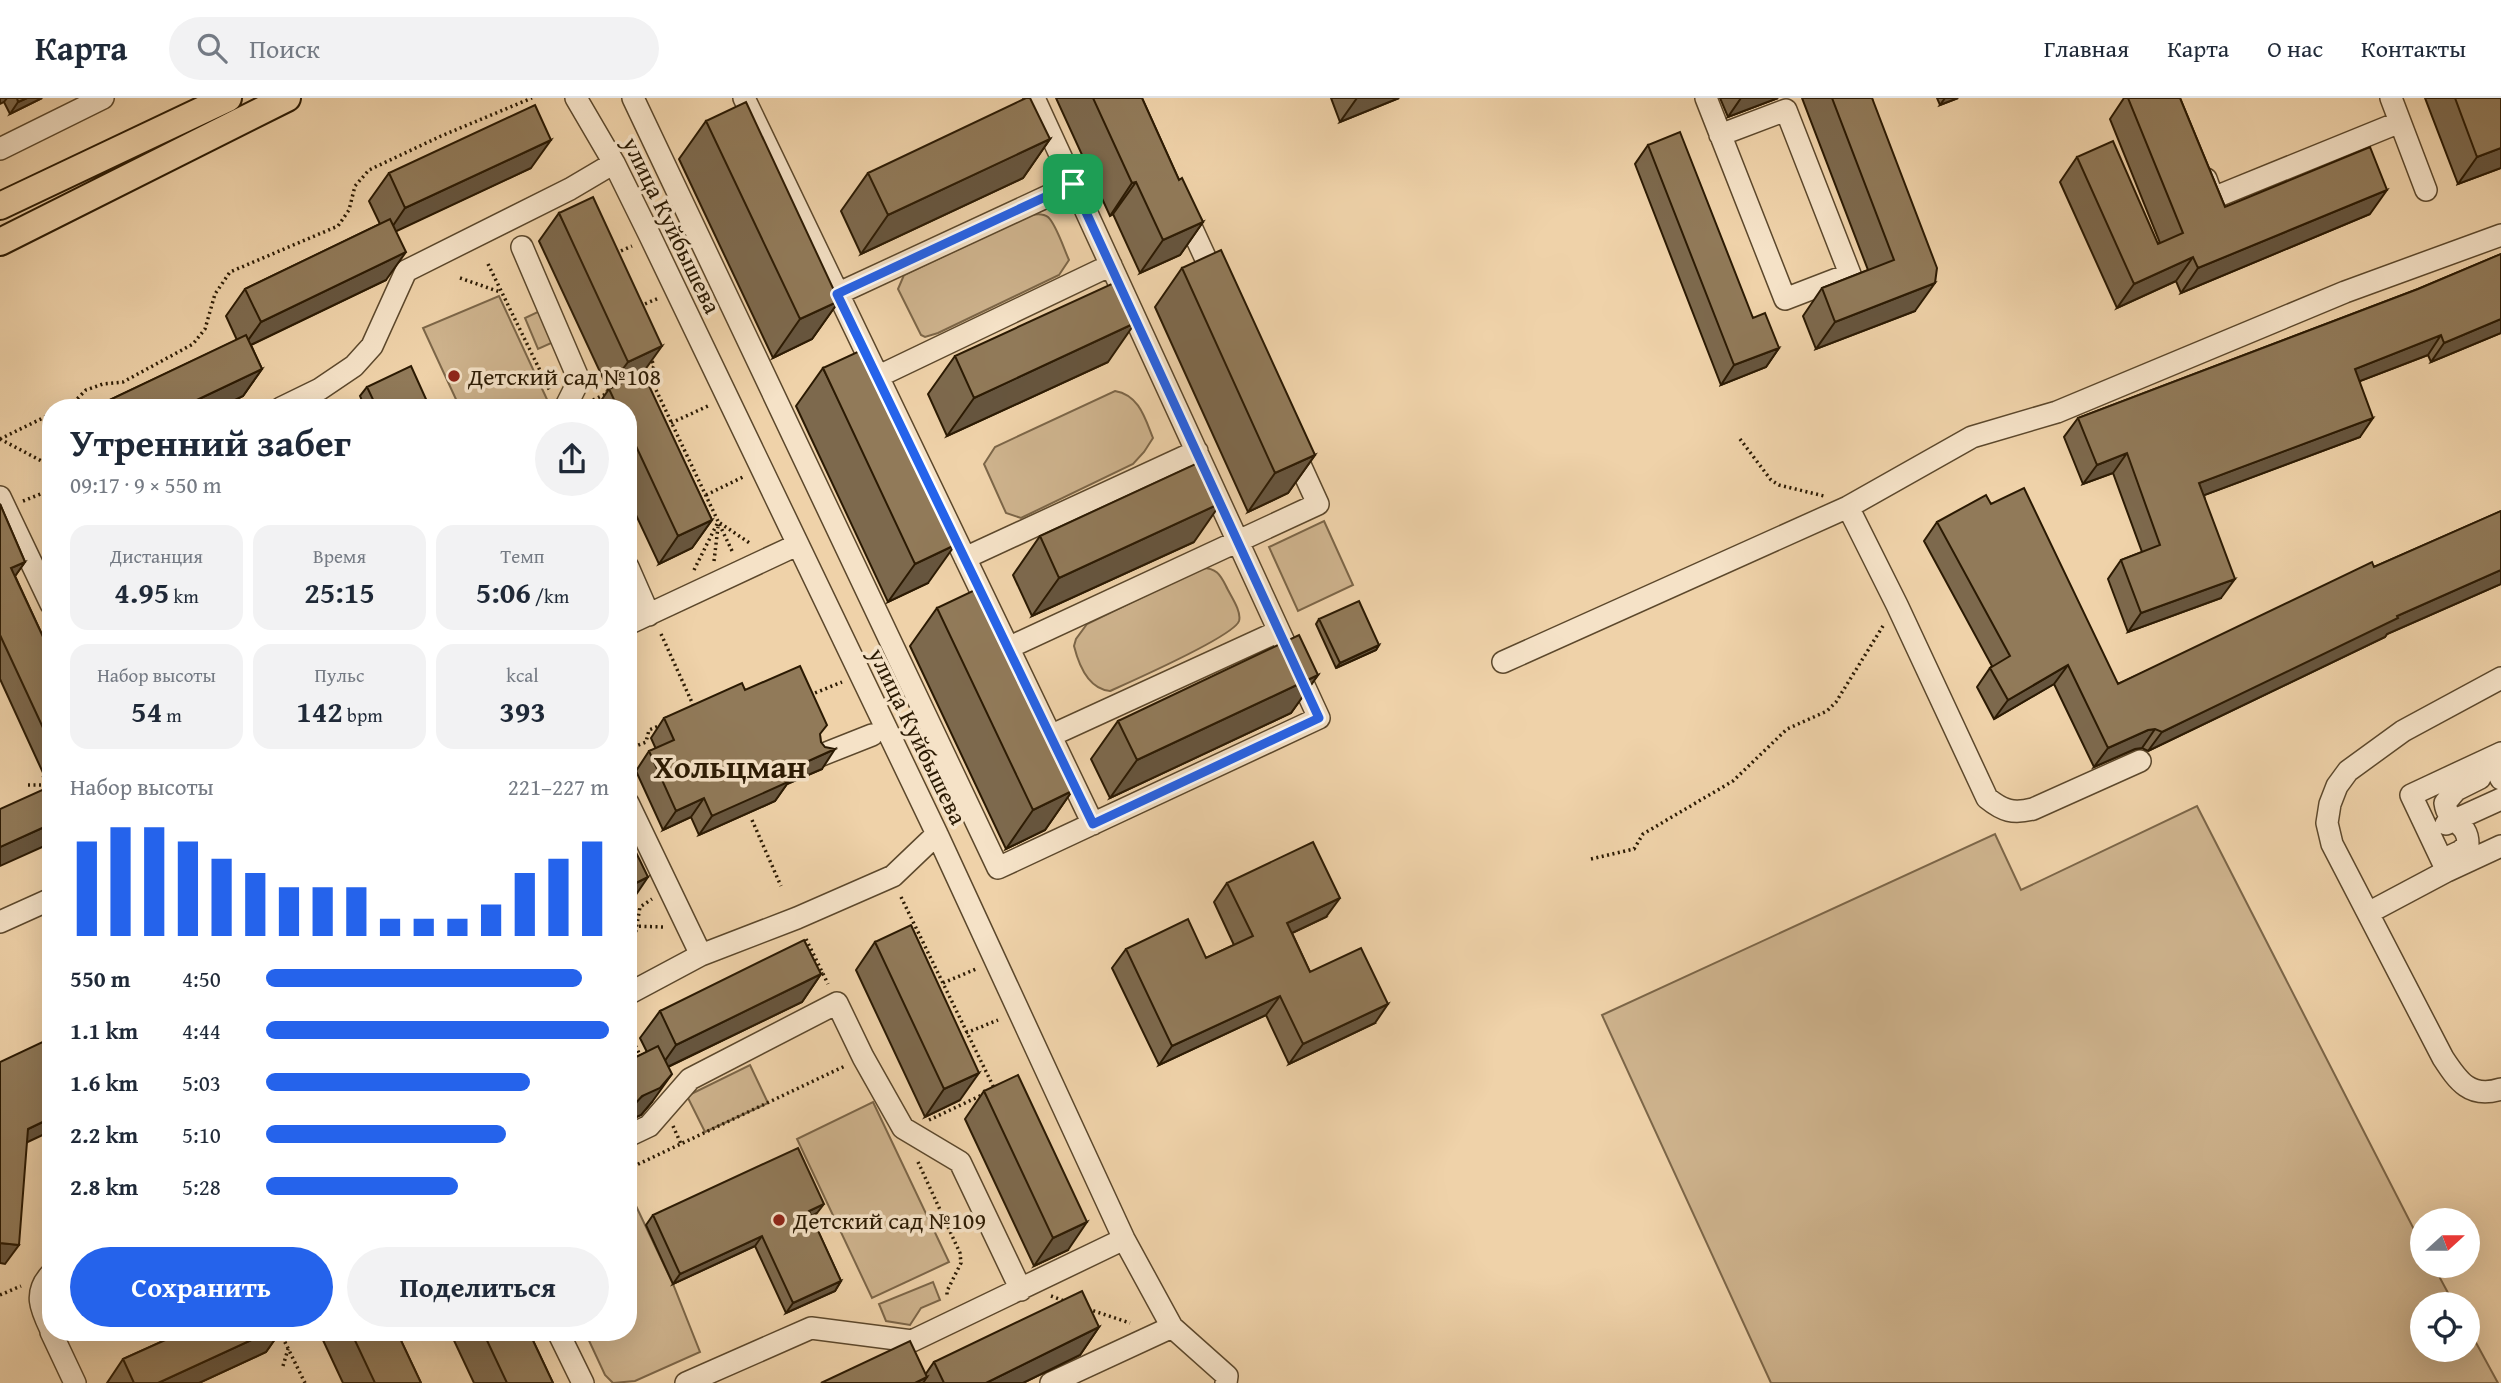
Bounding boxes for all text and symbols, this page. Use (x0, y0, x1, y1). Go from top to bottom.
search box (169, 17, 659, 80)
text: Карта (35, 24, 127, 72)
icon: search (193, 29, 231, 67)
text: Поиск (249, 29, 320, 68)
text: Главная (2044, 31, 2129, 66)
text: Карта (2167, 31, 2229, 66)
text: О нас (2267, 31, 2323, 66)
text: Контакты (2361, 31, 2466, 66)
street label: улица Куйбышева (614, 130, 730, 320)
pin (1043, 154, 1103, 214)
icon: arrive (1054, 165, 1092, 203)
place label: Детский сад №108 (467, 359, 661, 394)
marker: Детский сад №108 (446, 368, 462, 384)
text: Утренний забег (70, 414, 351, 470)
button: share (535, 422, 609, 496)
text: 09:17 · 9 × 550 m (70, 468, 222, 501)
text: Дистанция (110, 542, 203, 570)
text: Время (313, 542, 366, 570)
text: Темп (501, 542, 544, 570)
text: 4.95 (114, 570, 169, 614)
text: 25:15 (304, 570, 375, 614)
text: 5:06 (476, 570, 531, 614)
text: km (169, 582, 199, 610)
text: /km (531, 582, 569, 610)
street label: улица Куйбышева (860, 641, 976, 831)
text: Набор высоты (97, 661, 216, 689)
text: Пульс (315, 661, 364, 689)
text: kcal (506, 661, 539, 689)
text: 54 (131, 689, 162, 733)
text: 142 (296, 689, 343, 733)
text: 393 (499, 689, 546, 733)
text: m (162, 701, 182, 729)
text: bpm (343, 701, 383, 729)
district label: Хольцман (654, 743, 806, 790)
text: Набор высоты (70, 770, 214, 803)
text: 221–227 m (508, 770, 609, 803)
text: 550 m (70, 962, 131, 995)
text: 4:50 (182, 962, 221, 995)
text: 1.1 km (70, 1014, 138, 1047)
text: 4:44 (182, 1014, 221, 1047)
text: 1.6 km (70, 1066, 138, 1099)
text: 5:03 (182, 1066, 221, 1099)
text: 2.2 km (70, 1118, 138, 1151)
text: 5:10 (182, 1118, 221, 1151)
text: 2.8 km (70, 1170, 138, 1203)
text: 5:28 (182, 1170, 221, 1203)
place label: Детский сад №109 (792, 1203, 986, 1238)
north arrow (2410, 1208, 2480, 1278)
map controls (2410, 1208, 2480, 1362)
marker: Детский сад №109 (771, 1212, 787, 1228)
button: Сохранить (70, 1247, 333, 1327)
button: Поделиться (347, 1247, 609, 1327)
button: locate (2410, 1292, 2480, 1362)

